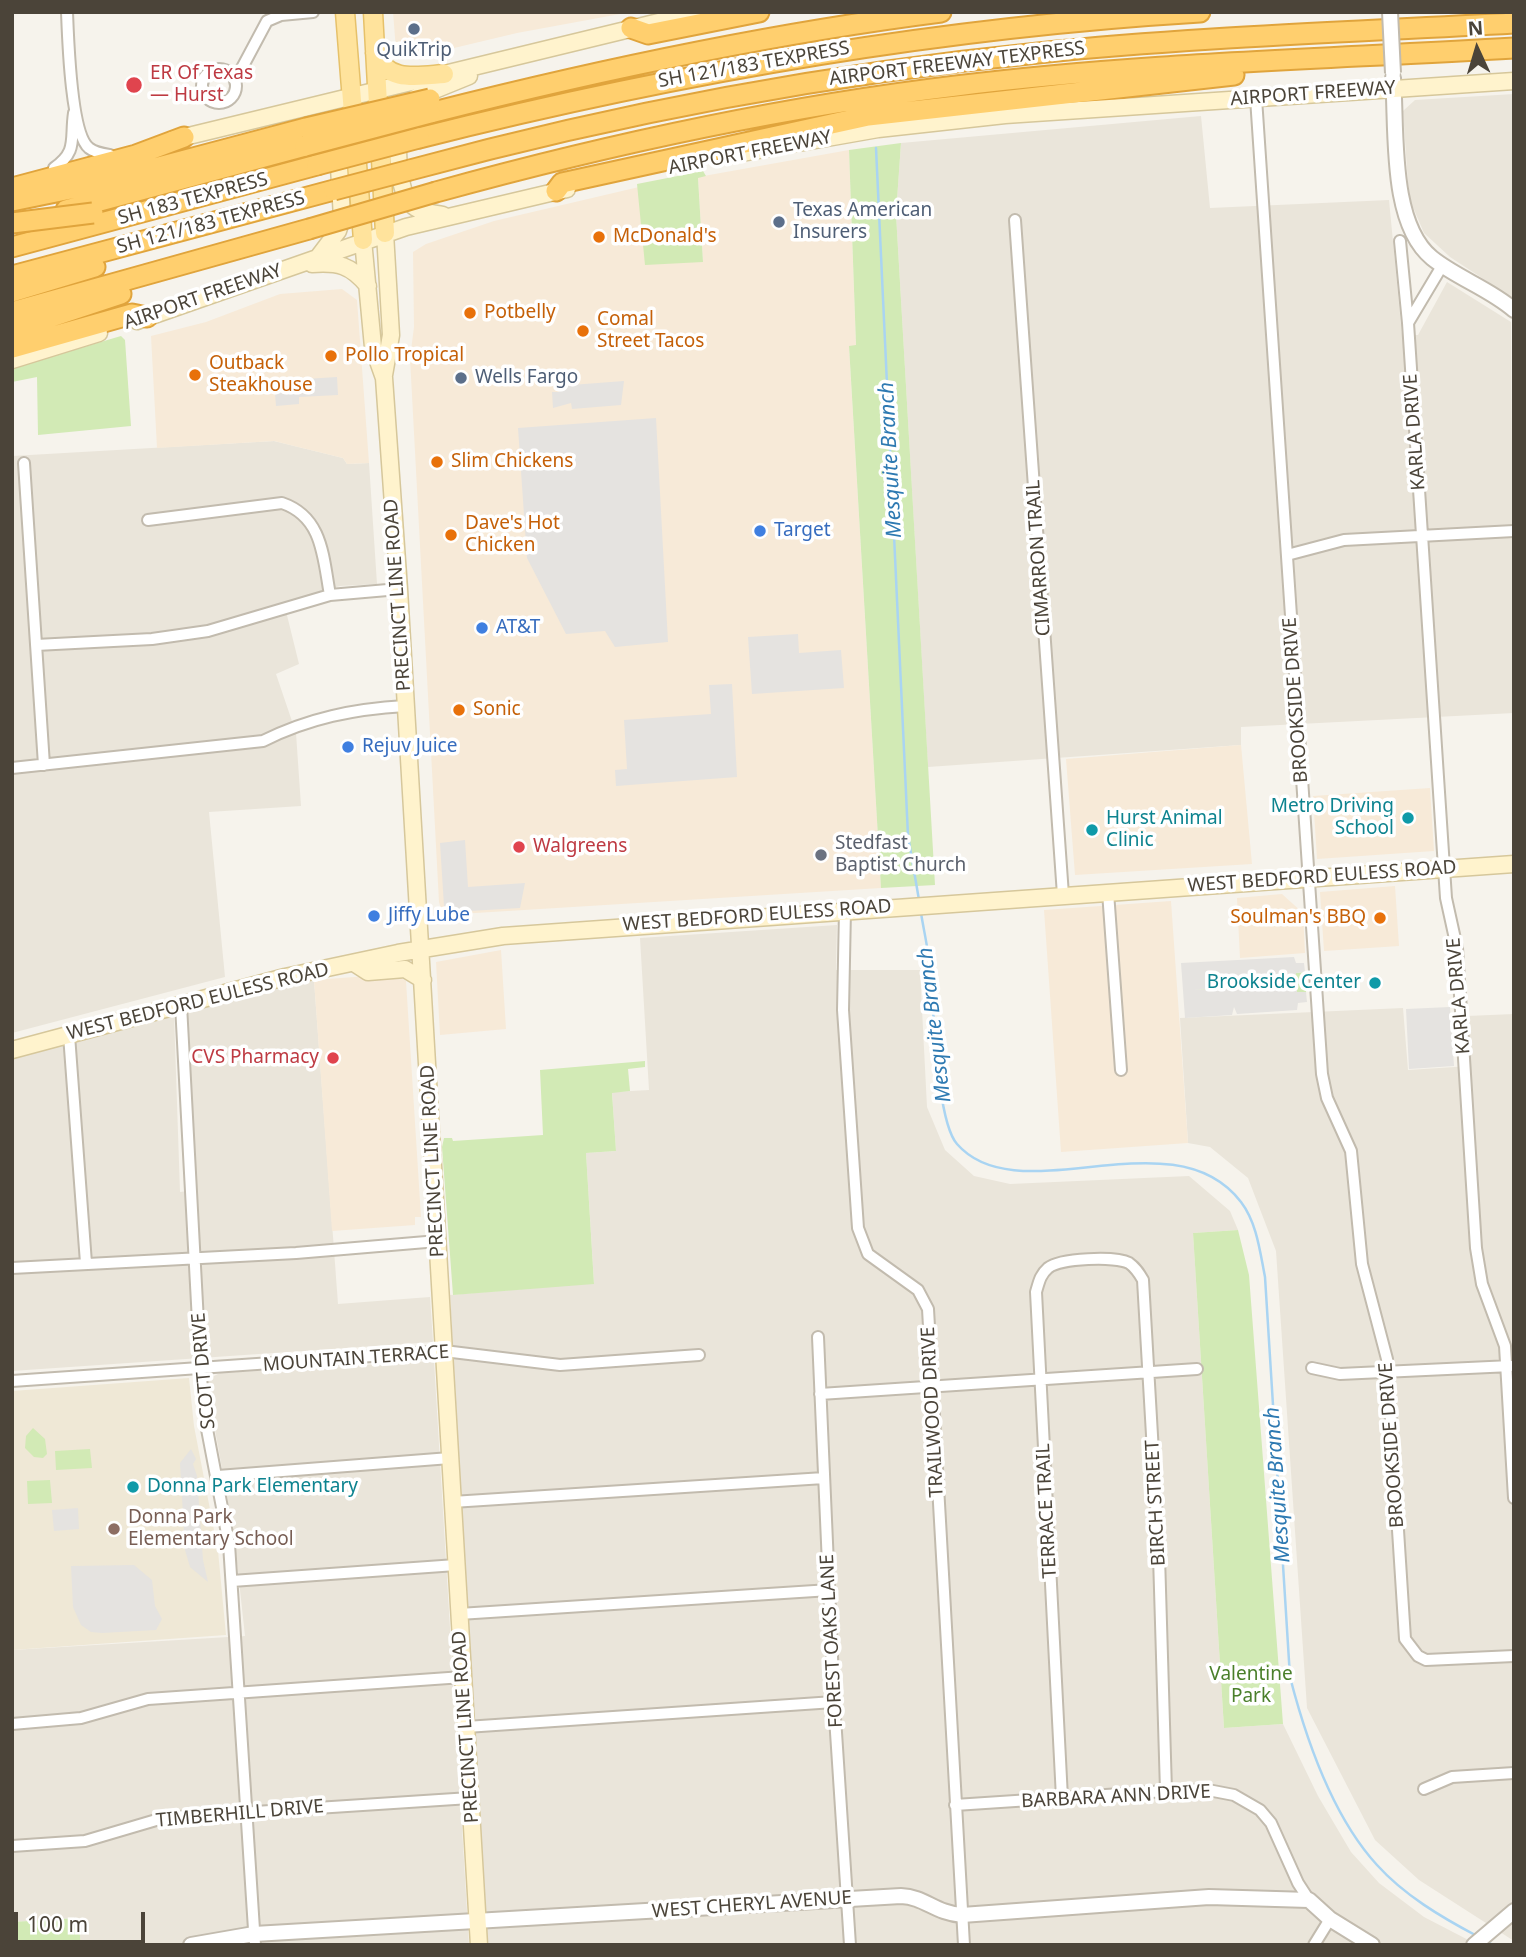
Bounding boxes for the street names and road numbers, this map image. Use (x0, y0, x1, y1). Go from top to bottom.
street label: SH 121/183 TEXPRESS (657, 37, 851, 93)
street label: AIRPORT FREEWAY TEXPRESS (828, 37, 1086, 91)
street label: AIRPORT FREEWAY (1230, 77, 1396, 111)
street label: AIRPORT FREEWAY (667, 126, 833, 180)
street label: SH 183 TEXPRESS (116, 168, 270, 230)
street label: SH 121/183 TEXPRESS (115, 187, 307, 259)
street label: AIRPORT FREEWAY (121, 259, 285, 335)
street label: KARLA DRIVE (1400, 373, 1430, 491)
street label: CIMARRON TRAIL (1022, 479, 1056, 637)
street label: PRECINCT LINE ROAD (380, 498, 416, 692)
street label: BROOKSIDE DRIVE (1279, 616, 1313, 784)
street label: WEST BEDFORD EULESS ROAD (1187, 856, 1457, 898)
street label: WEST BEDFORD EULESS ROAD (622, 895, 892, 937)
street label: KARLA DRIVE (1443, 937, 1475, 1055)
street label: WEST BEDFORD EULESS ROAD (65, 958, 331, 1046)
street label: PRECINCT LINE ROAD (417, 1064, 449, 1258)
street label: SCOTT DRIVE (188, 1312, 220, 1430)
street label: TRAILWOOD DRIVE (917, 1326, 949, 1498)
street label: MOUNTAIN TERRACE (262, 1341, 450, 1377)
street label: BROOKSIDE DRIVE (1375, 1361, 1409, 1529)
street label: BIRCH STREET (1141, 1439, 1171, 1567)
street label: TERRACE TRAIL (1032, 1443, 1062, 1579)
street label: FOREST OAKS LANE (816, 1554, 848, 1728)
street label: PRECINCT LINE ROAD (448, 1630, 484, 1824)
street label: BARBARA ANN DRIVE (1021, 1781, 1211, 1813)
street label: TIMBERHILL DRIVE (155, 1795, 325, 1833)
street label: WEST CHERYL AVENUE (651, 1887, 853, 1923)

